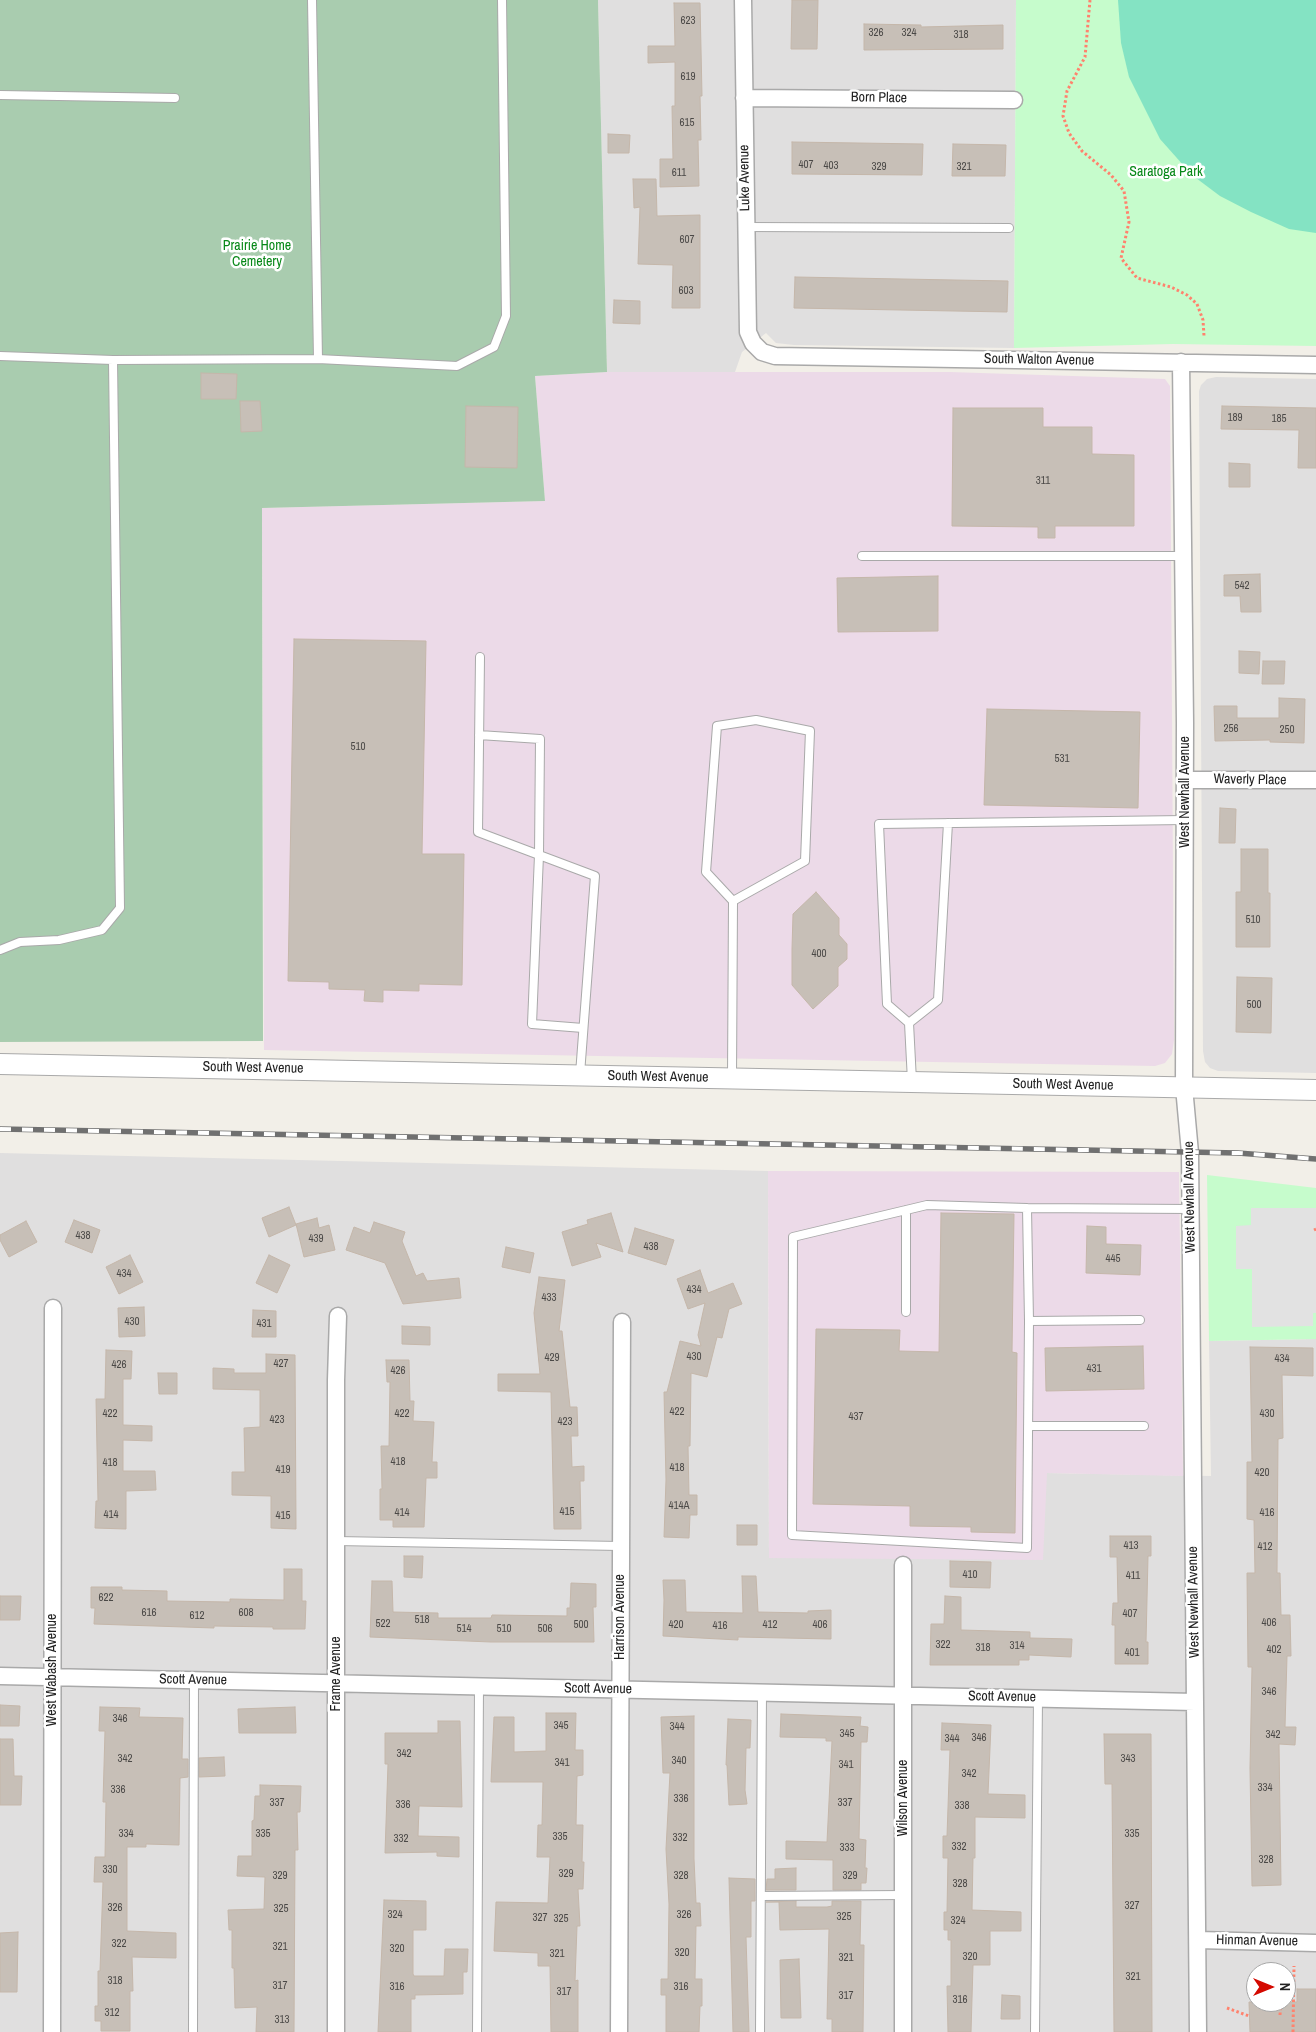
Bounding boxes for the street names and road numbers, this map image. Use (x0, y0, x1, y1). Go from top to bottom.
street label: Born Place (851, 89, 907, 107)
street label: Luke Avenue (736, 144, 754, 212)
street label: South Walton Avenue (984, 351, 1094, 369)
street label: West Newhall Avenue (1177, 736, 1193, 848)
street label: Waverly Place (1213, 771, 1287, 789)
street label: South West Avenue (202, 1059, 304, 1077)
street label: South West Avenue (607, 1068, 709, 1086)
street label: South West Avenue (1012, 1076, 1114, 1094)
street label: West Newhall Avenue (1181, 1141, 1199, 1253)
street label: West Newhall Avenue (1185, 1546, 1203, 1658)
street label: Harrison Avenue (612, 1574, 628, 1660)
street label: West Wabash Avenue (44, 1614, 60, 1726)
street label: Frame Avenue (328, 1636, 344, 1712)
street label: Scott Avenue (159, 1671, 227, 1689)
street label: Scott Avenue (564, 1680, 632, 1698)
street label: Scott Avenue (968, 1688, 1036, 1706)
street label: Wilson Avenue (895, 1759, 911, 1837)
street label: Hinman Avenue (1216, 1932, 1298, 1950)

